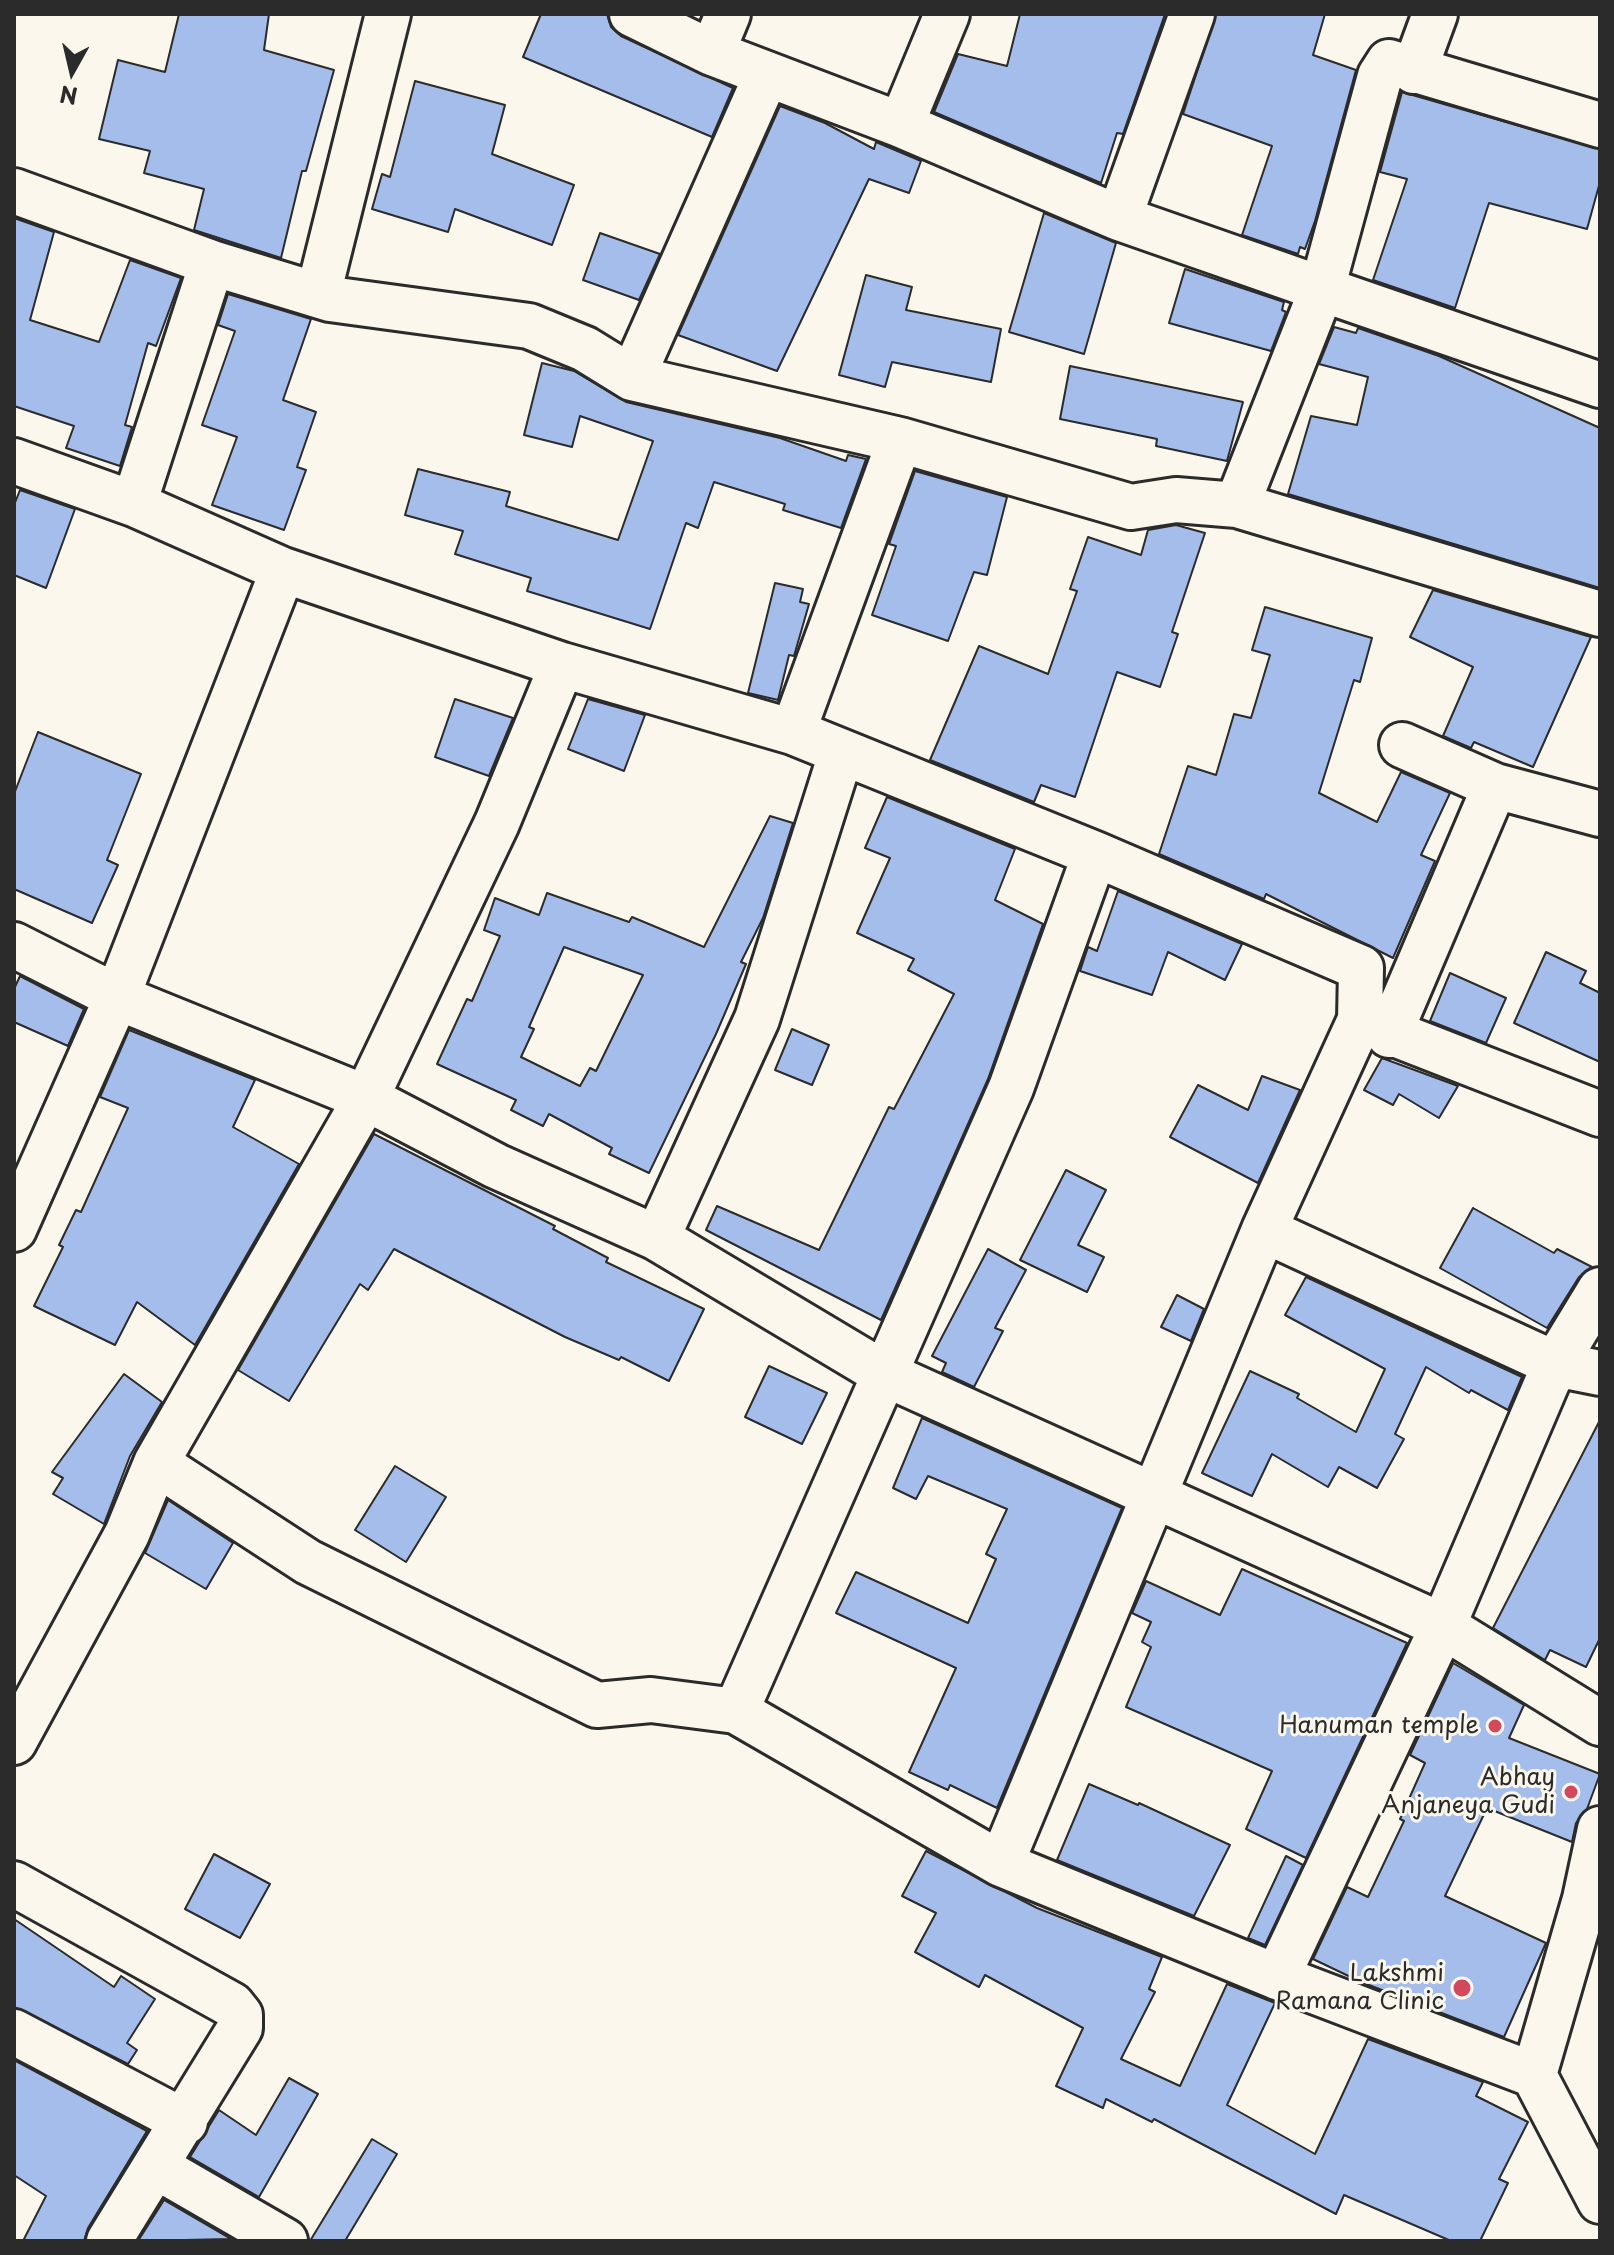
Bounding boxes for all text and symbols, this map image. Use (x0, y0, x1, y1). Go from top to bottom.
north arrow (32, 32, 112, 112)
text: N (58, 79, 80, 114)
place label: Hanuman temple (1279, 1712, 1479, 1740)
marker: Hanuman temple (1486, 1717, 1504, 1735)
place label: Abhay Anjaneya Gudi (1381, 1764, 1555, 1820)
marker: Abhay Anjaneya Gudi (1562, 1783, 1580, 1801)
place label: Lakshmi Ramana Clinic (1275, 1960, 1444, 2016)
marker: Lakshmi Ramana Clinic (1451, 1977, 1473, 1999)

